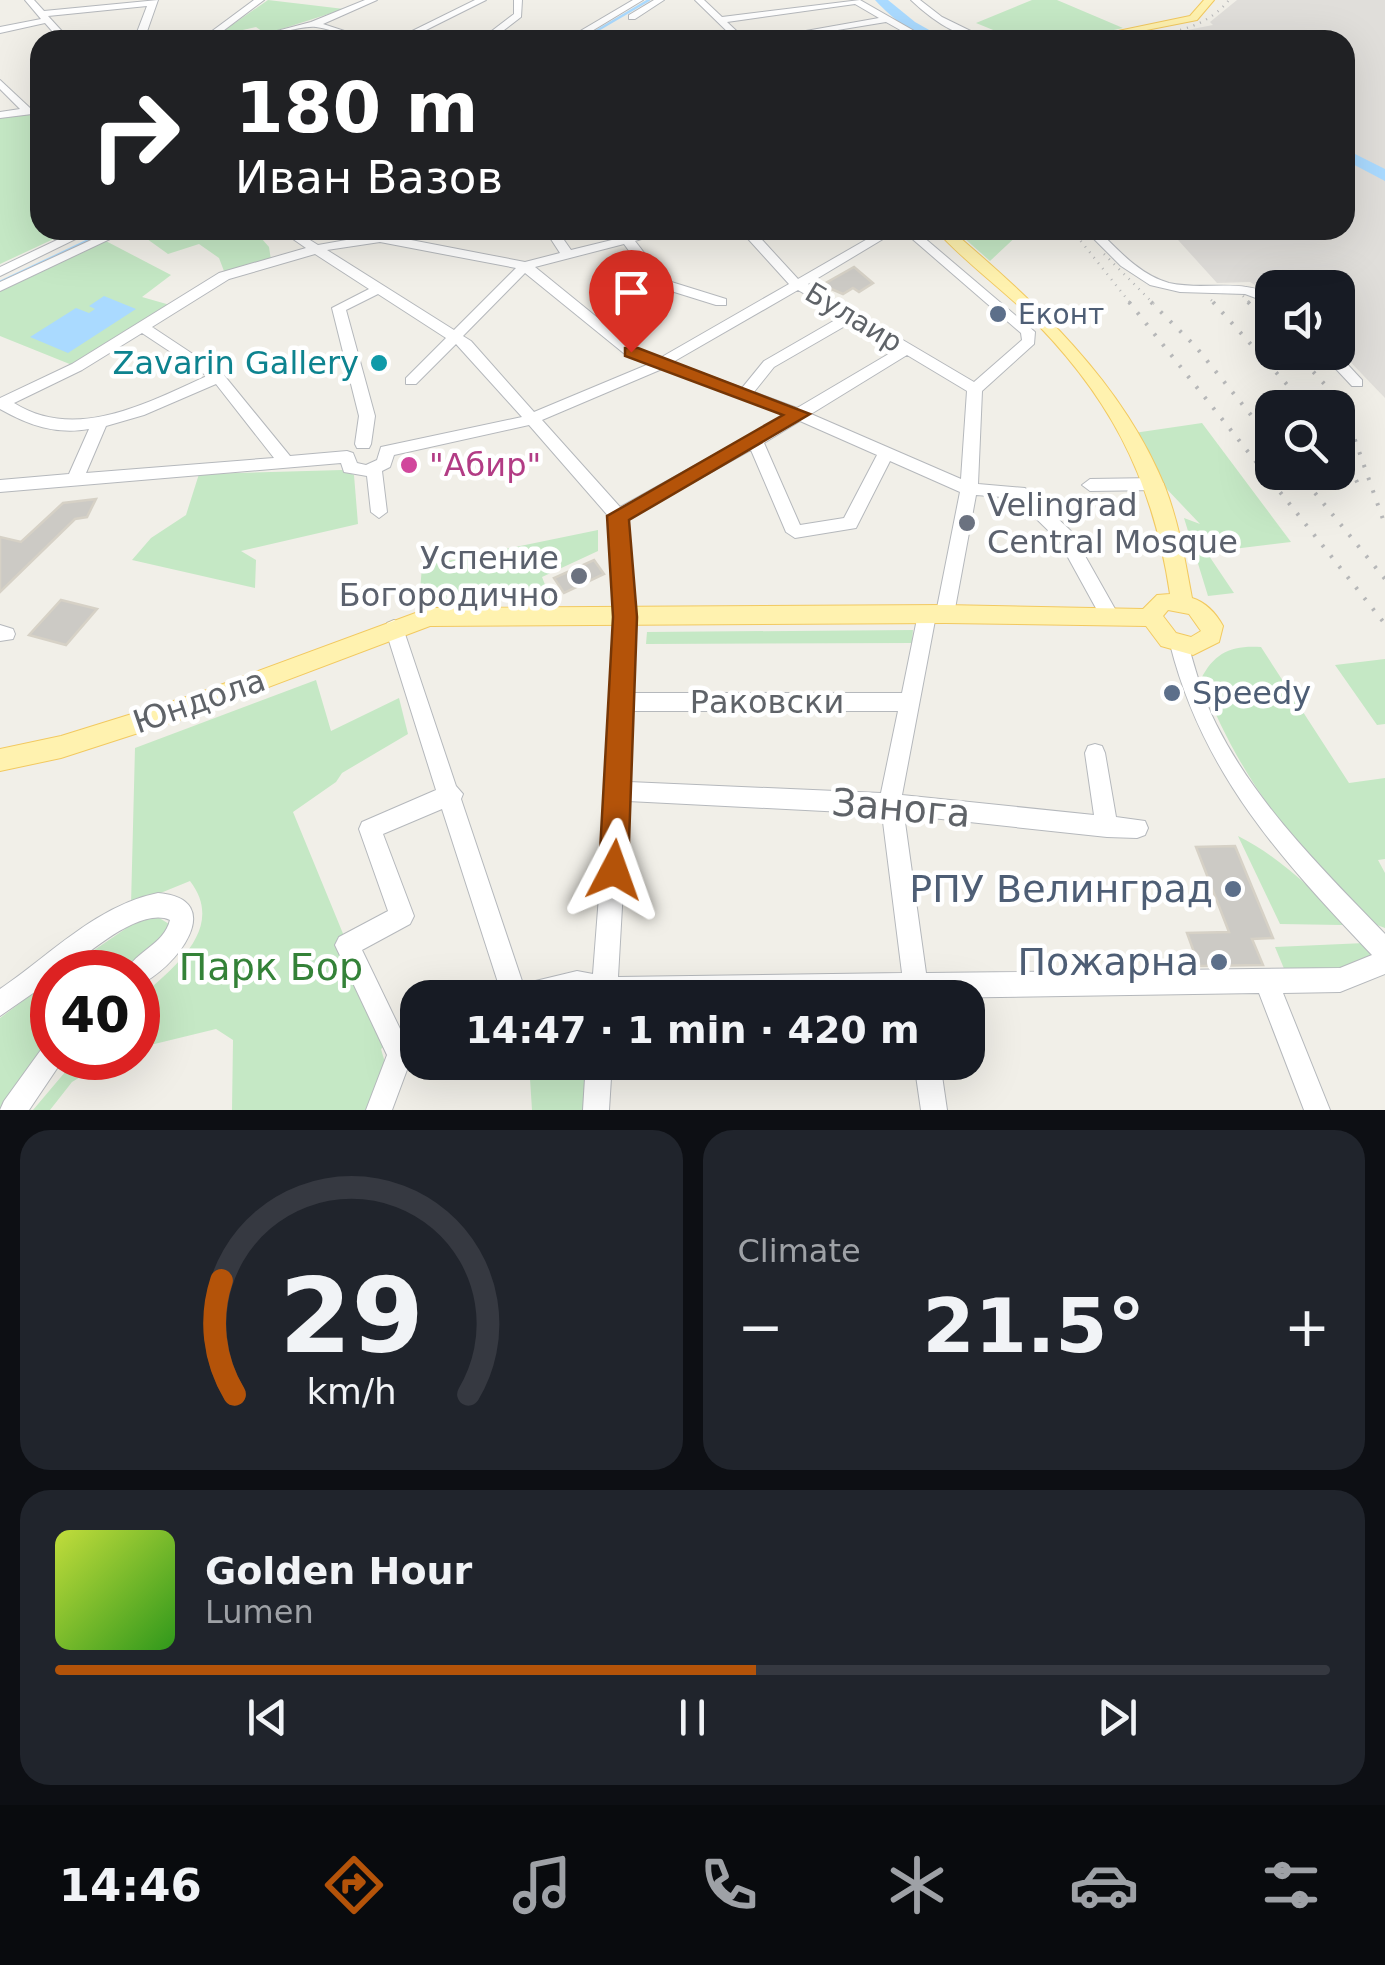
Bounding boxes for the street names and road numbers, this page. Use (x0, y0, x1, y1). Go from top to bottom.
street label: Булаир (799, 276, 908, 359)
street label: Юндола (128, 661, 270, 741)
street label: Раковски (690, 683, 844, 721)
street label: Занога (830, 780, 972, 836)

